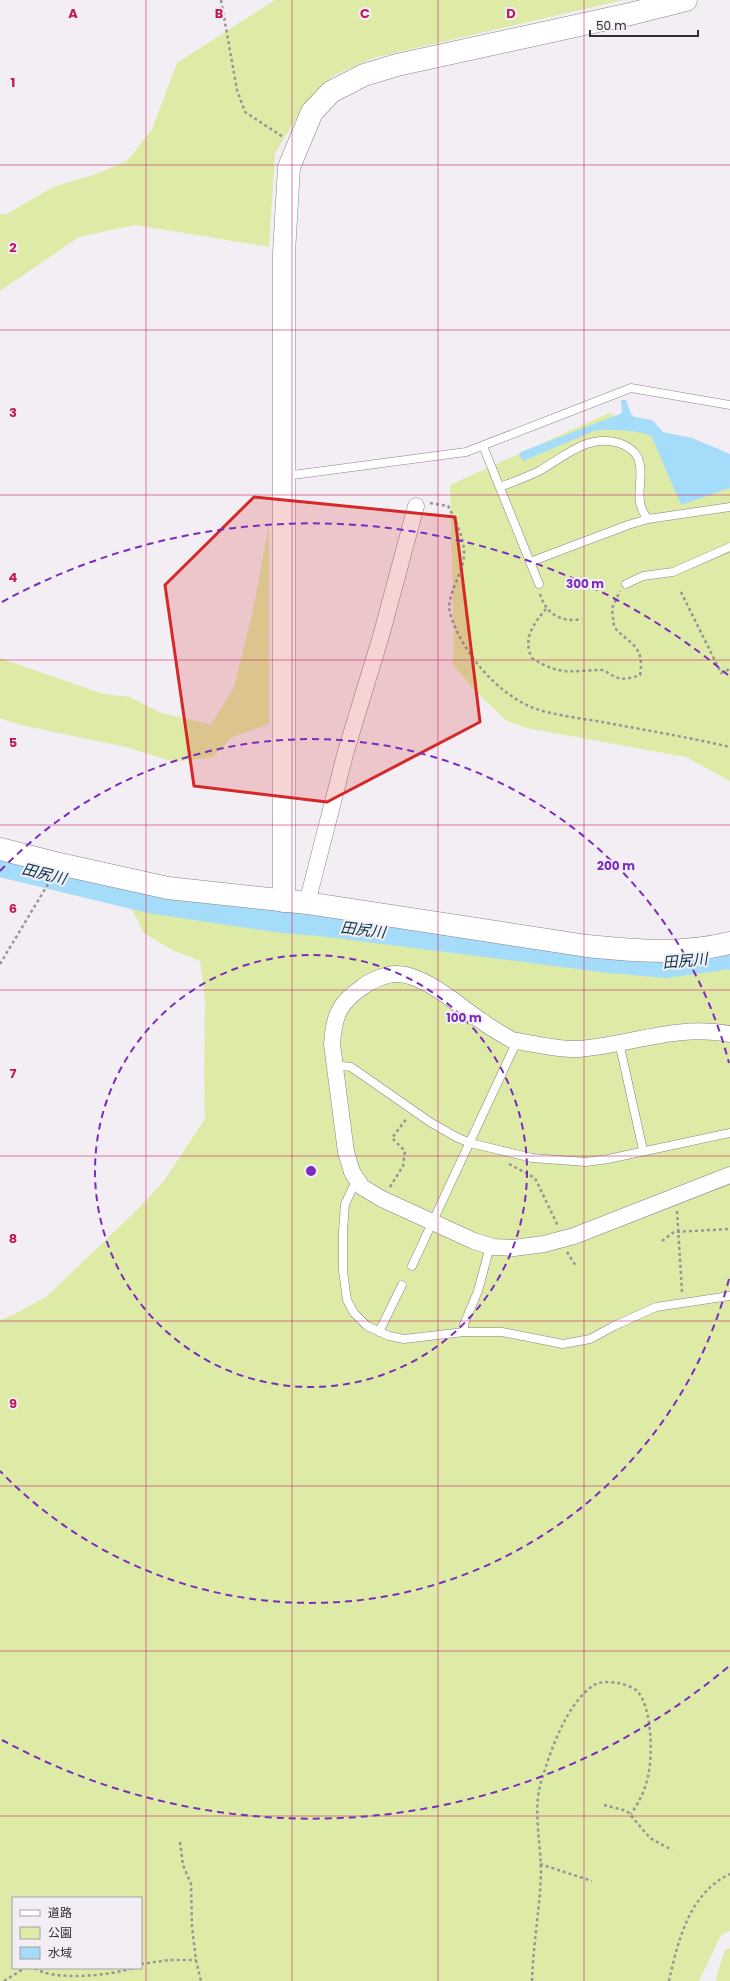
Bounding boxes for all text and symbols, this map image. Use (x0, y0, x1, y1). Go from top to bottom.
text: A (68, 4, 78, 23)
text: B (215, 4, 224, 23)
text: C (360, 4, 370, 23)
text: D (506, 4, 516, 23)
scale bar (590, 12, 698, 38)
text: 50 m (596, 17, 627, 34)
text: 1 (11, 73, 15, 92)
text: 2 (9, 238, 17, 257)
text: 3 (9, 403, 17, 422)
text: 4 (9, 568, 18, 587)
text: 300 m (566, 575, 604, 592)
text: 5 (9, 733, 17, 752)
text: 200 m (597, 857, 635, 874)
water label: 田尻川 (20, 858, 70, 890)
text: 6 (9, 899, 17, 918)
water label: 田尻川 (339, 916, 389, 943)
water label: 田尻川 (662, 948, 710, 973)
text: 100 m (446, 1009, 482, 1026)
text: 7 (10, 1064, 17, 1083)
centre of rings (304, 1164, 318, 1178)
text: 8 (9, 1229, 17, 1248)
text: 9 (9, 1394, 17, 1413)
legend (12, 1897, 142, 1969)
text: 道路 (48, 1904, 72, 1921)
text: 公園 (48, 1924, 72, 1941)
text: 水域 (48, 1944, 72, 1961)

